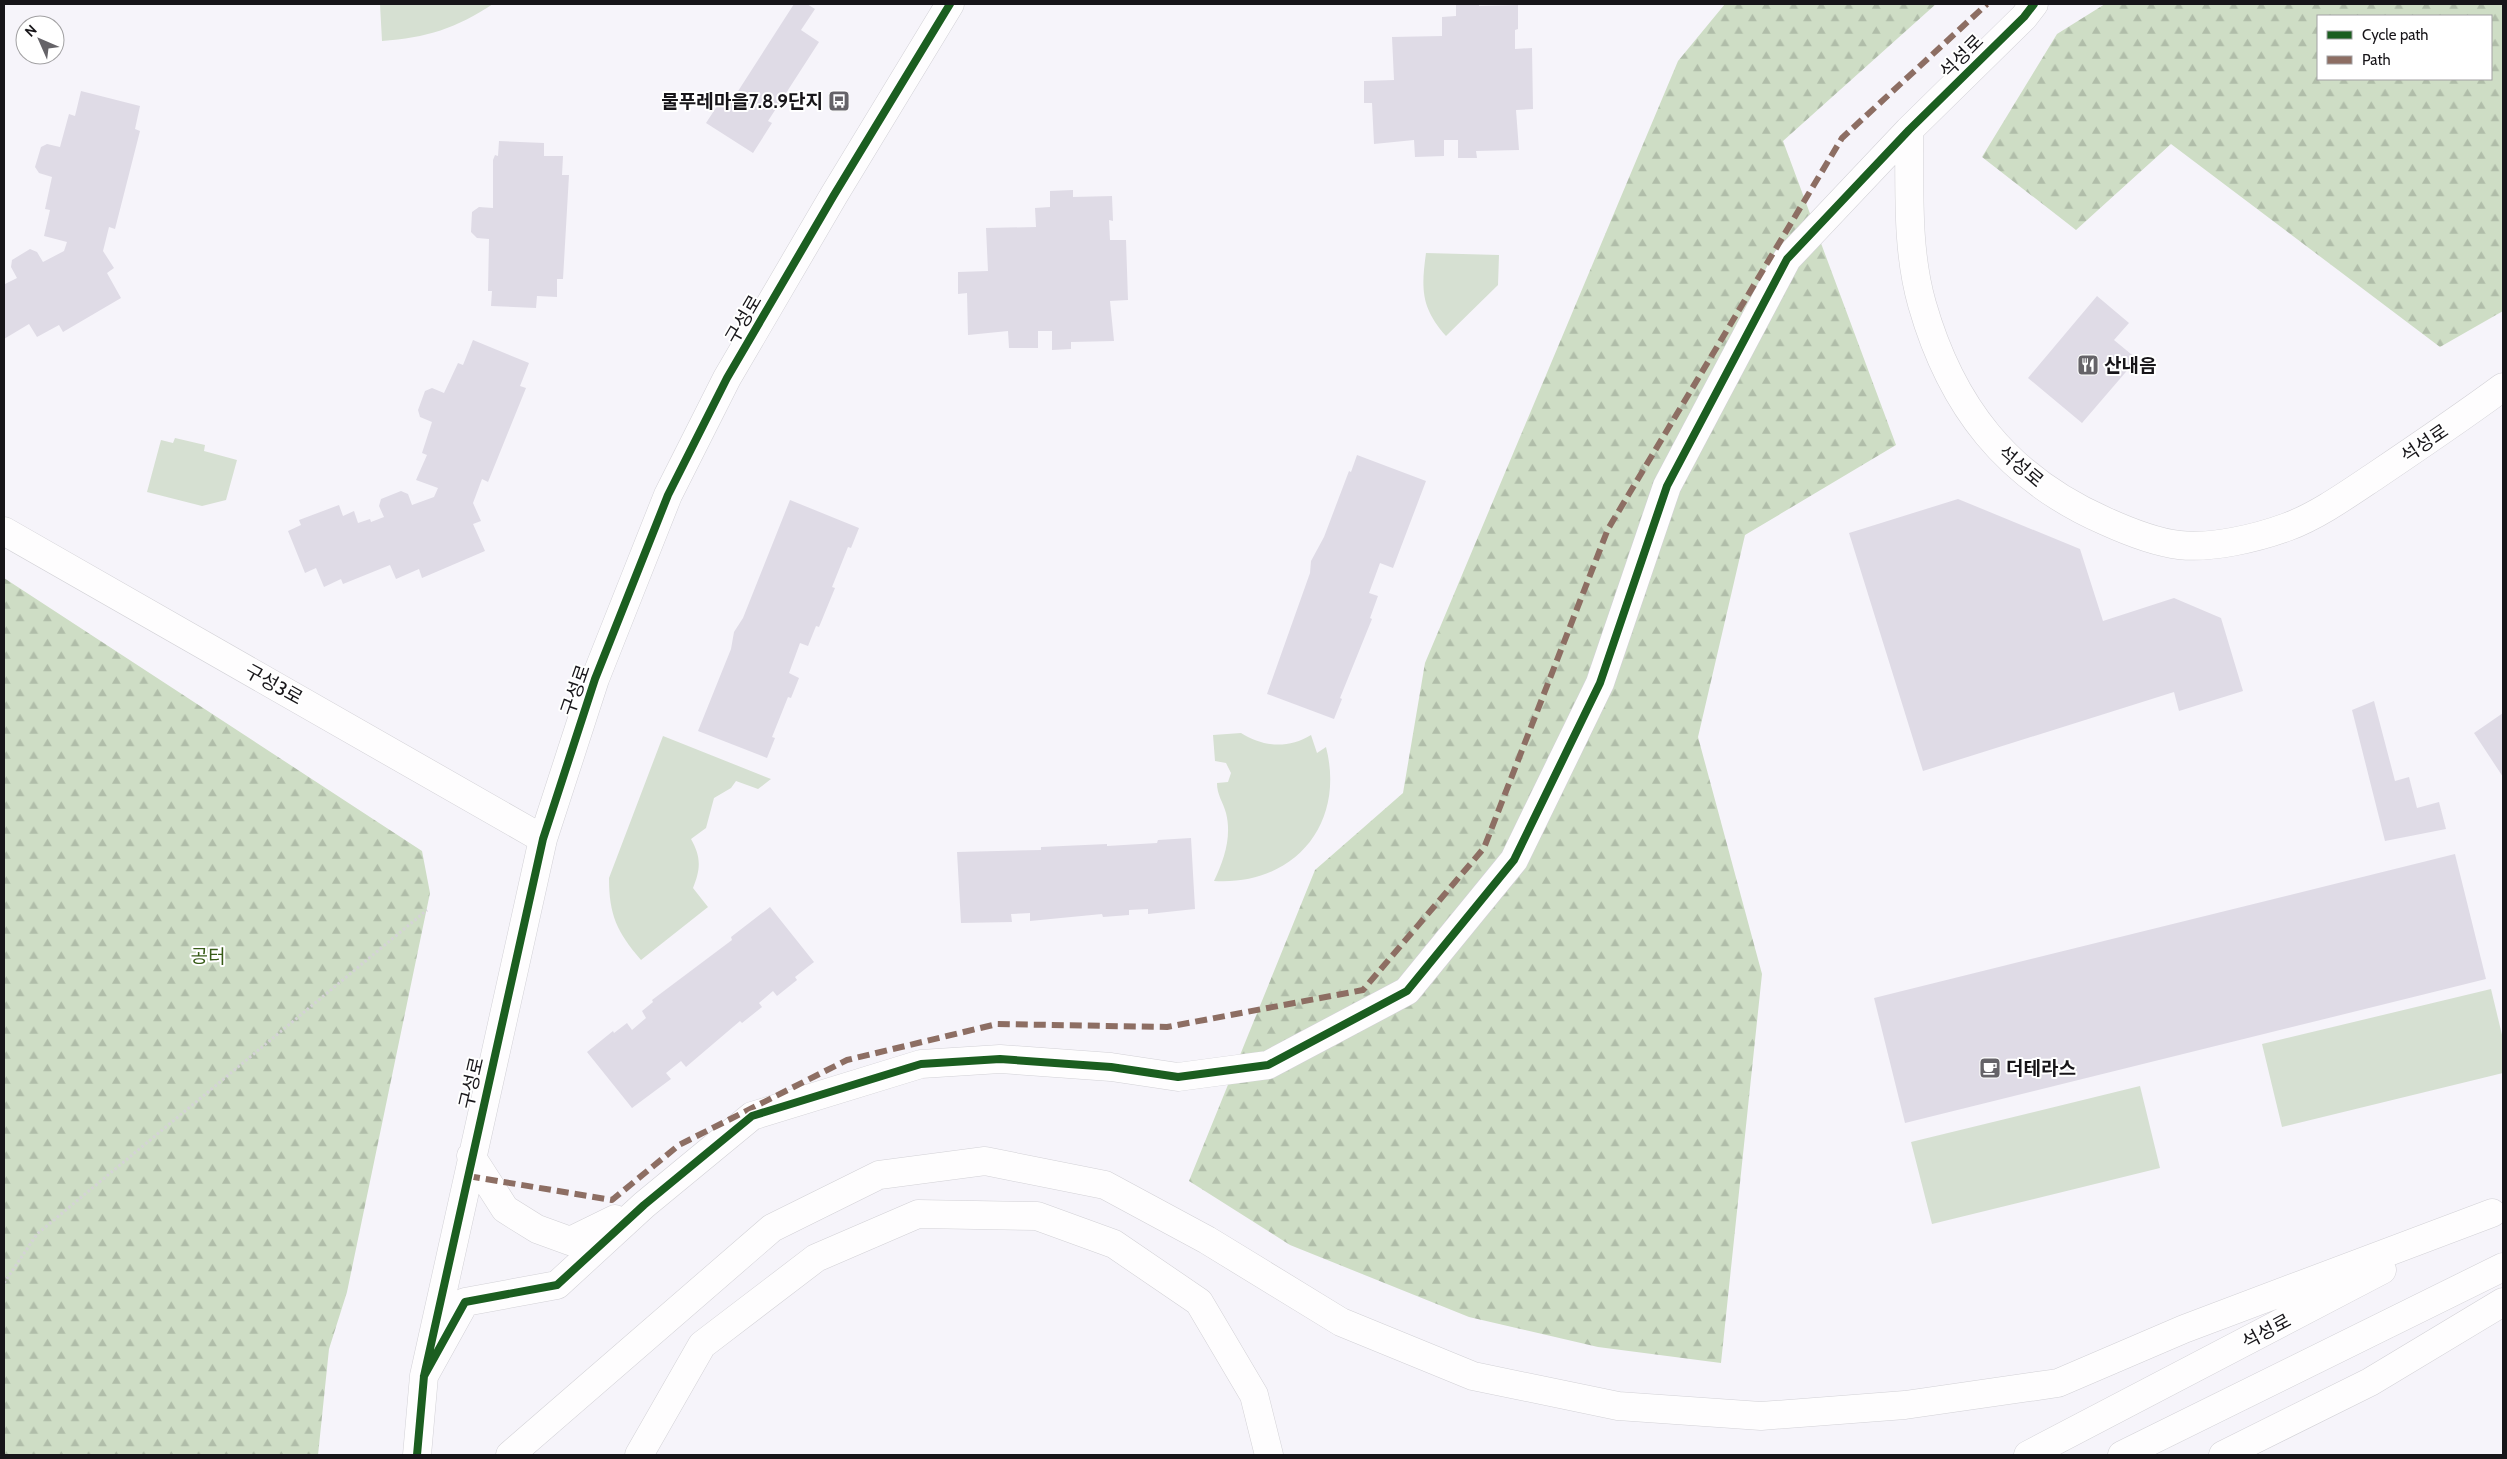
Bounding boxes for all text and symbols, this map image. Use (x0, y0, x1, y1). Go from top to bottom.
north arrow (15, 15, 65, 65)
legend (2317, 15, 2492, 80)
text: N (21, 21, 41, 41)
text: Cycle path (2362, 26, 2428, 44)
street label: 석성로 (1935, 30, 1988, 83)
text: Path (2362, 51, 2391, 69)
bus stop icon: 물푸레마을7.8.9단지 (827, 89, 851, 113)
place label: 물푸레마을7.8.9단지 (661, 90, 823, 113)
street label: 구성로 (720, 291, 767, 348)
restaurant icon: 산내음 (2076, 353, 2100, 377)
place label: 산내음 (2104, 354, 2156, 377)
street label: 석성로 (2396, 419, 2452, 468)
street label: 석성로 (1993, 441, 2048, 492)
street label: 구성3로 (241, 659, 307, 710)
street label: 구성로 (556, 662, 595, 719)
park label: 공터 (191, 945, 225, 968)
street label: 구성로 (454, 1055, 489, 1111)
cafe icon: 더테라스 (1978, 1056, 2002, 1080)
place label: 더테라스 (2006, 1057, 2076, 1080)
street label: 석성로 (2238, 1309, 2295, 1354)

